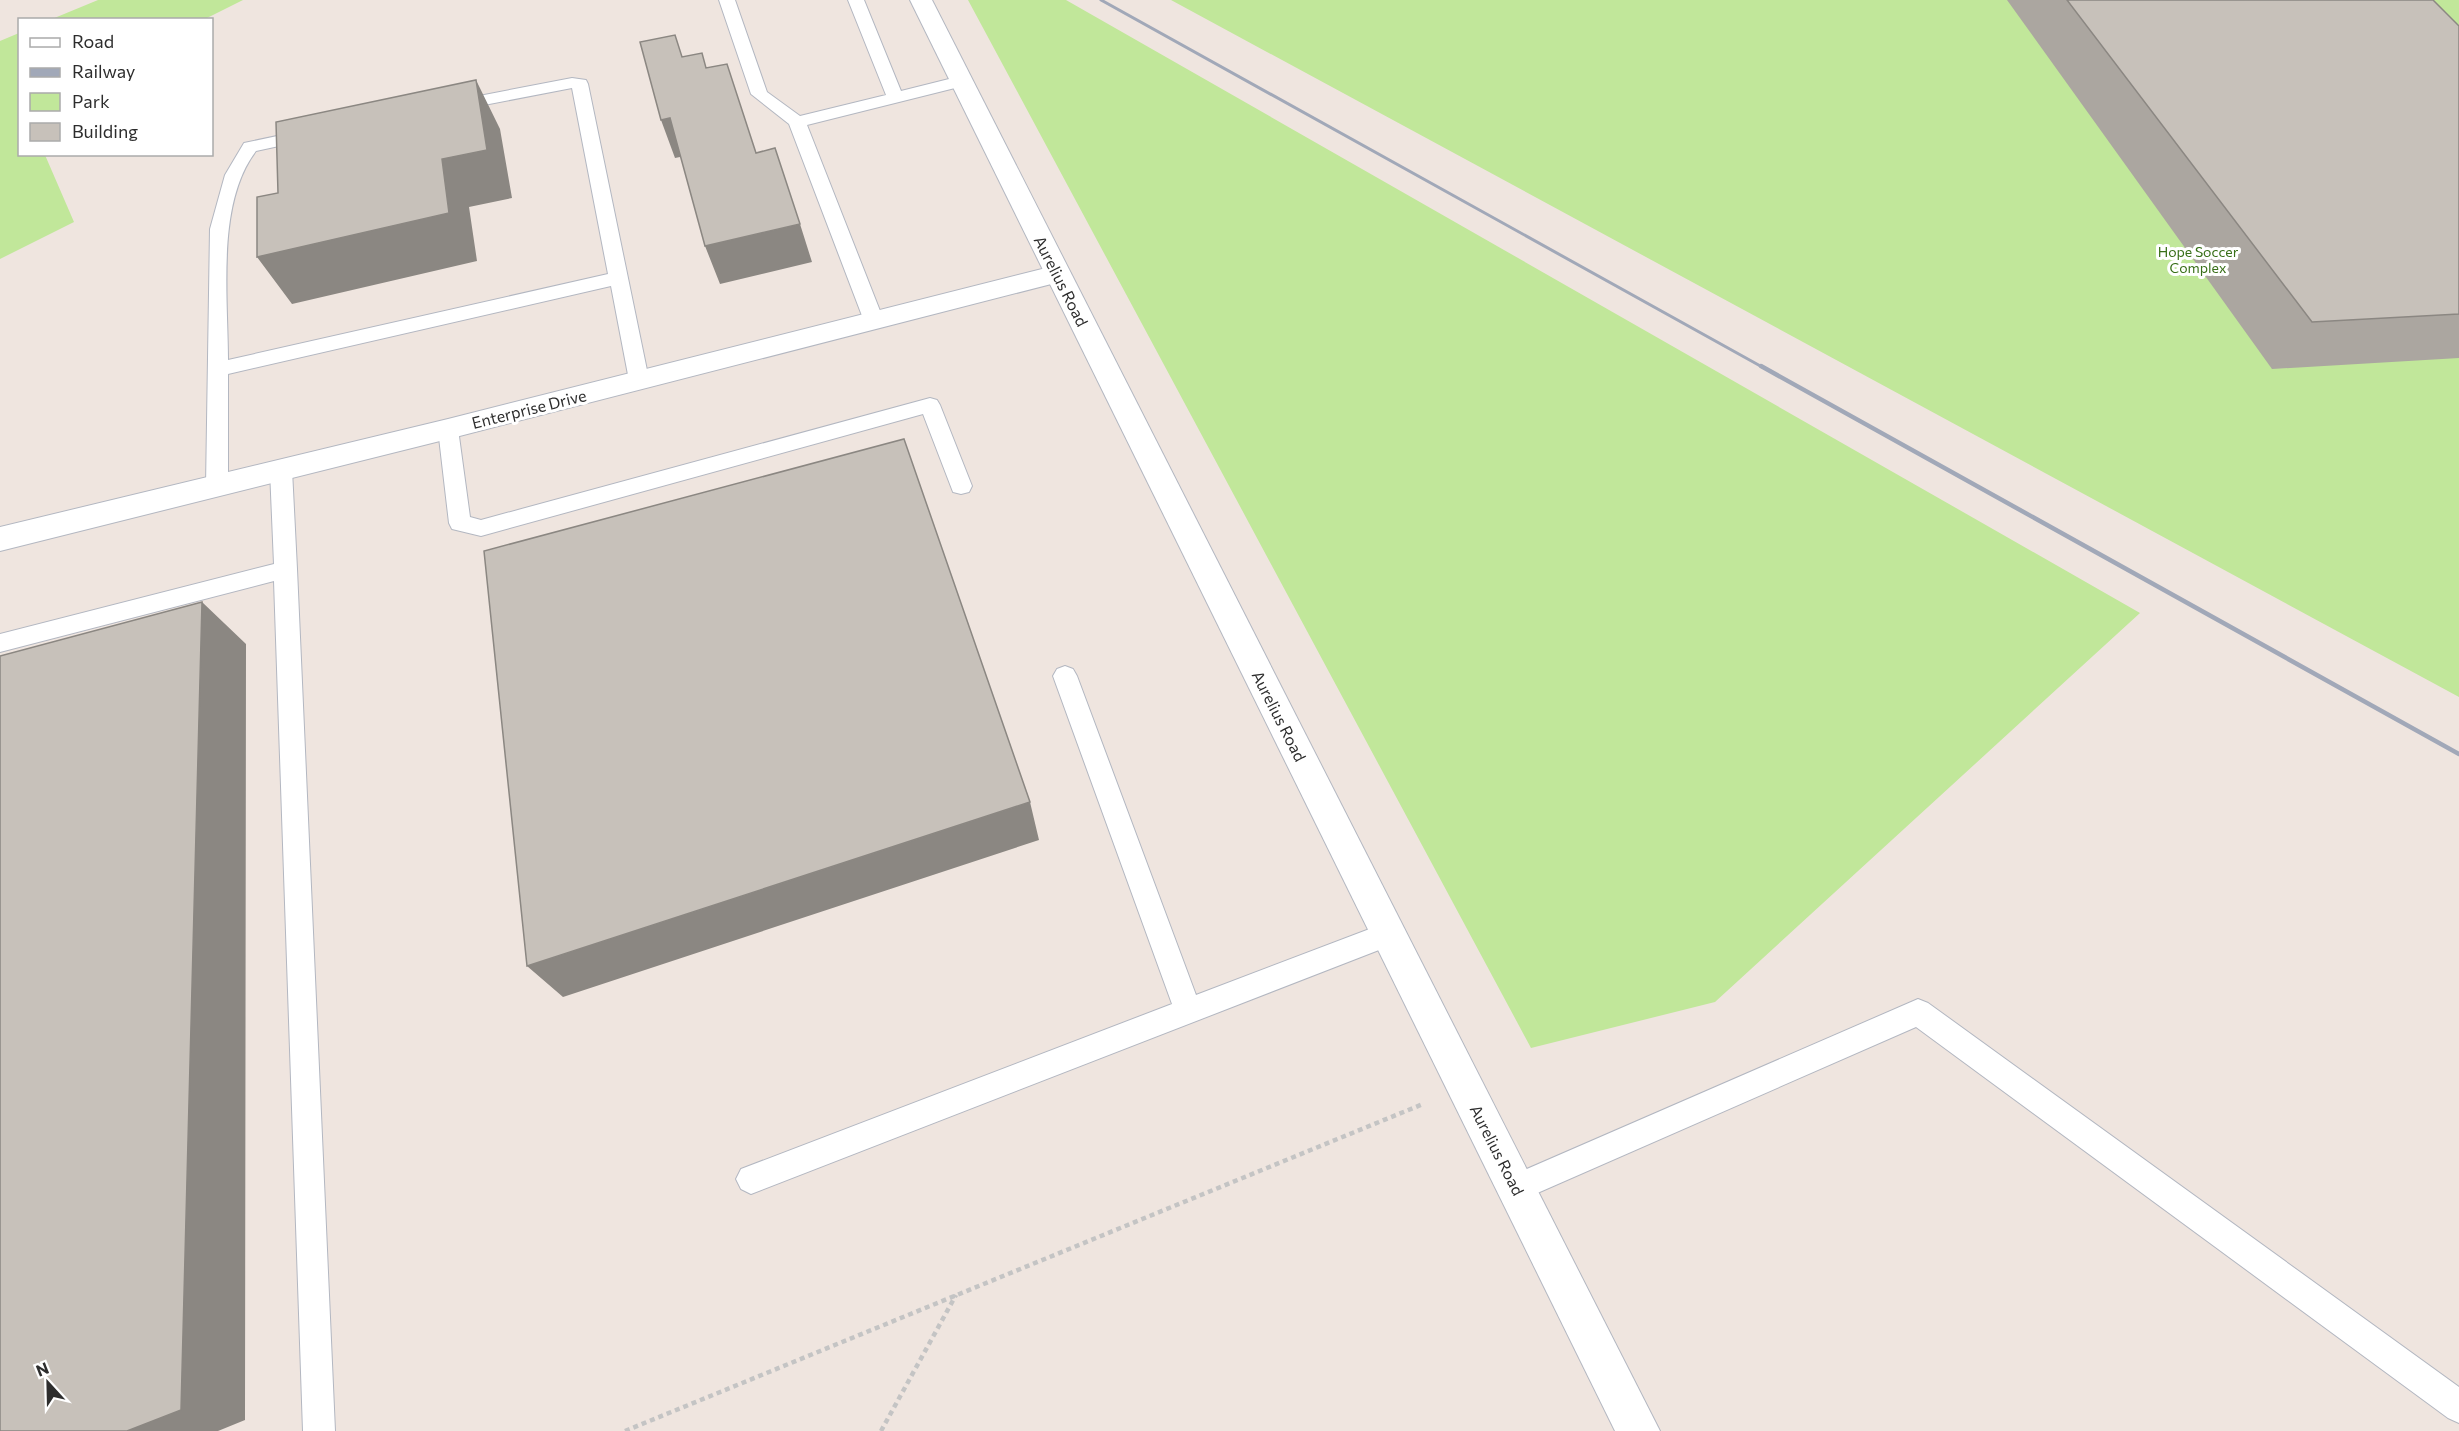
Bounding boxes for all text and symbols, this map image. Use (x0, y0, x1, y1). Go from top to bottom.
legend (18, 18, 213, 156)
text: Road (72, 30, 114, 52)
text: Railway (72, 60, 135, 82)
text: Park (72, 90, 110, 112)
text: Building (72, 120, 138, 142)
street label: Aurelius Road (1030, 232, 1092, 329)
park label: Hope Soccer Complex (2158, 243, 2239, 276)
street label: Enterprise Drive (470, 385, 588, 432)
street label: Aurelius Road (1248, 667, 1310, 764)
street label: Aurelius Road (1466, 1101, 1528, 1198)
north arrow (18, 1353, 78, 1413)
text: N (33, 1358, 51, 1380)

